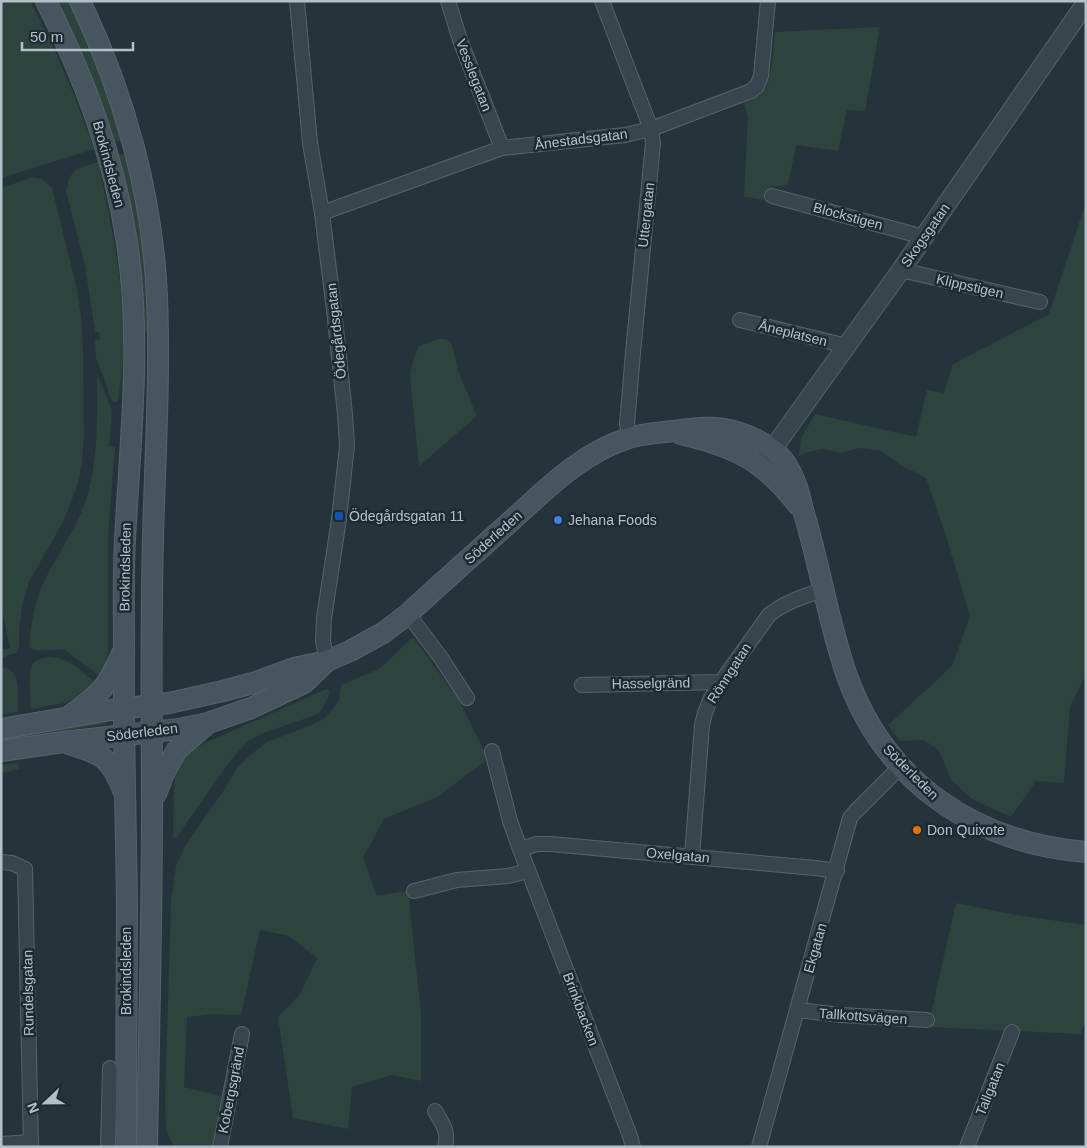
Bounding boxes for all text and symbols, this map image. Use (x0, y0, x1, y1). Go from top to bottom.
scale bar (22, 20, 134, 52)
text: 50 m (30, 28, 63, 45)
street label: Vesslegatan (453, 37, 495, 113)
street label: Brokindsleden (90, 119, 128, 209)
street label: Ånestadsgatan (534, 125, 628, 153)
street label: Uttergatan (635, 182, 657, 248)
street label: Blockstigen (811, 199, 885, 233)
street label: Skogsgatan (897, 200, 953, 270)
street label: Klippstigen (935, 271, 1005, 301)
street label: Ödegårdsgatan (322, 282, 349, 380)
street label: Åneplatsen (757, 317, 829, 349)
place label: Ödegårdsgatan 11 (349, 507, 464, 524)
street label: Söderleden (461, 507, 525, 567)
marker: Ödegårdsgatan 11 (333, 510, 345, 522)
place label: Jehana Foods (568, 512, 657, 528)
marker: Jehana Foods (552, 514, 564, 526)
street label: Brokindsleden (116, 522, 134, 612)
street label: Rönngatan (704, 640, 754, 706)
street label: Hasselgränd (612, 674, 690, 692)
street label: Söderleden (105, 720, 179, 744)
street label: Söderleden (880, 741, 942, 803)
place label: Don Quixote (927, 822, 1005, 838)
marker: Don Quixote (911, 824, 923, 836)
street label: Oxelgatan (646, 844, 710, 866)
street label: Ekgatan (800, 921, 830, 975)
street label: Brokindsleden (118, 927, 134, 1015)
street label: Rundelsgatan (19, 950, 37, 1036)
street label: Brinkbacken (560, 970, 602, 1048)
street label: Tallkottsvägen (818, 1005, 908, 1027)
street label: Kobergsgränd (215, 1045, 247, 1135)
street label: Tallgatan (972, 1060, 1008, 1118)
north arrow (20, 1078, 70, 1128)
text: N (24, 1100, 42, 1116)

